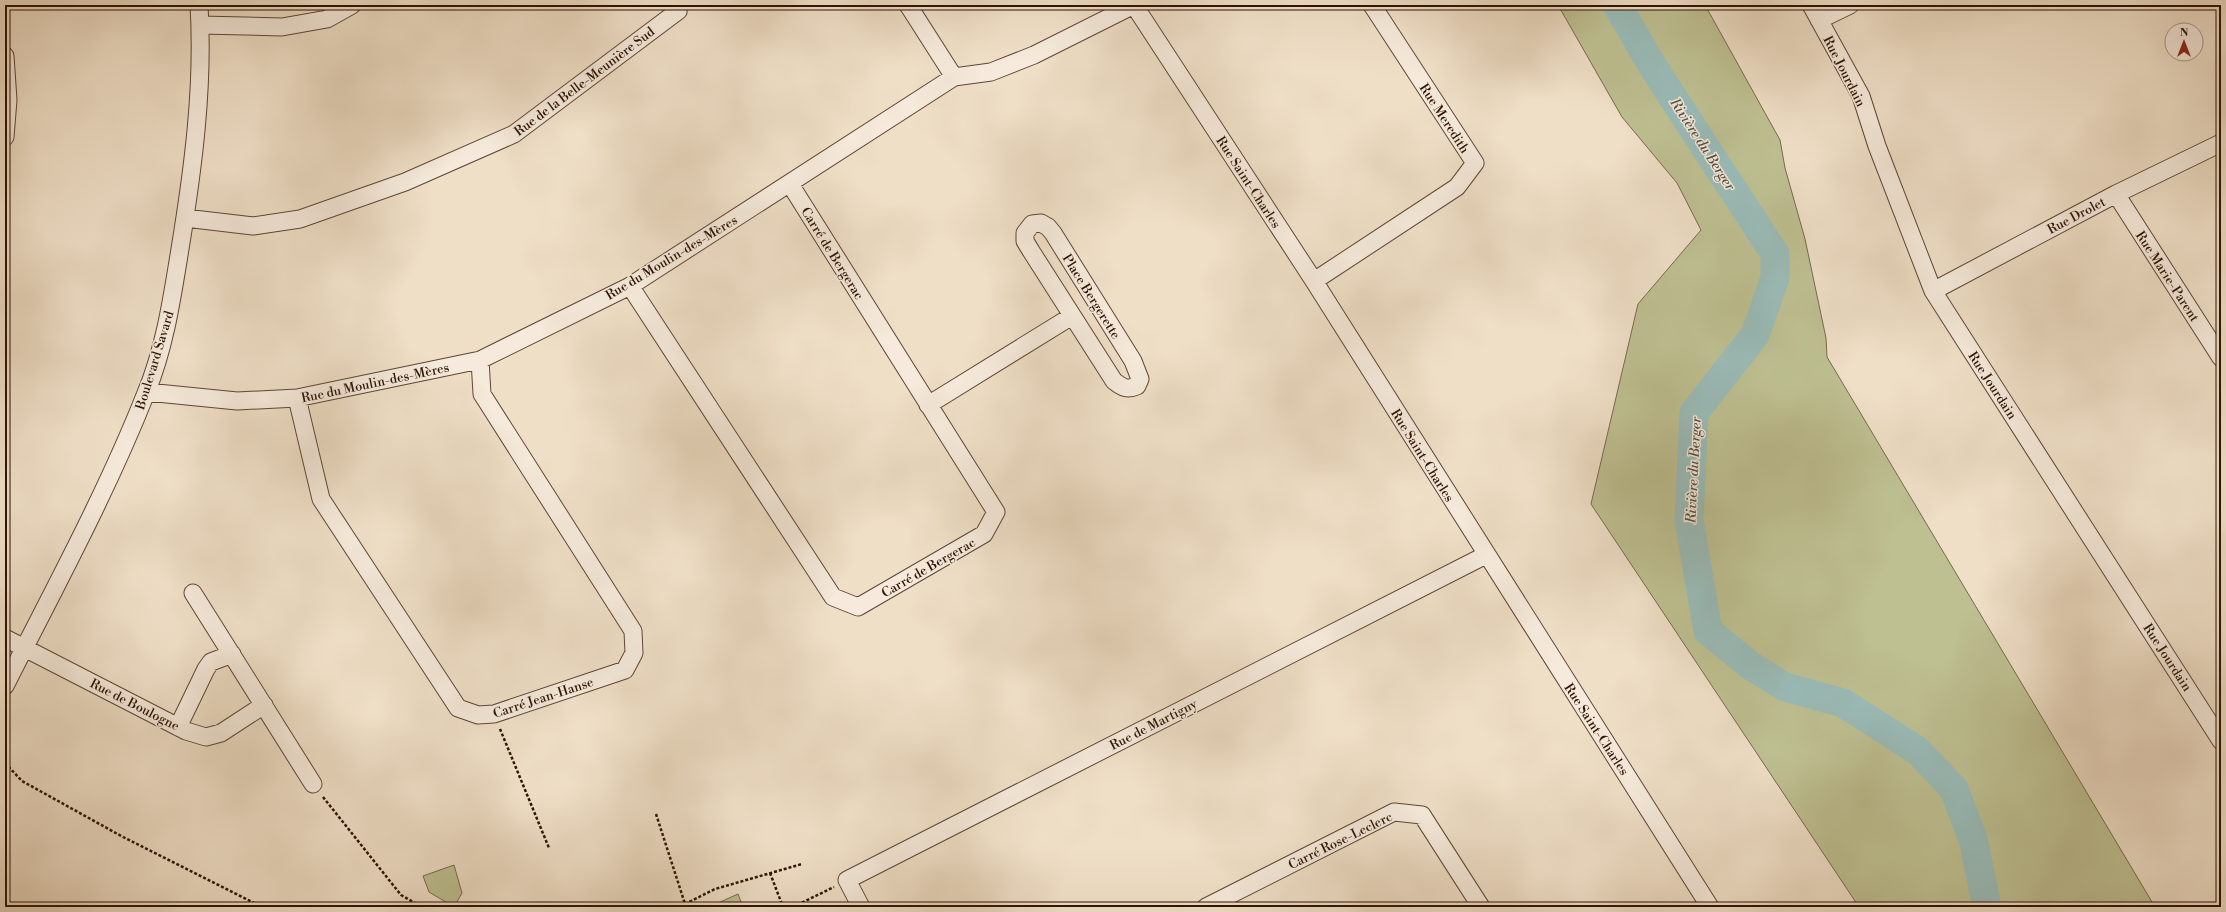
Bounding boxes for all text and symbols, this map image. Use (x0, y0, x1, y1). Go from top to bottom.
north arrow (2164, 22, 2204, 62)
street label: Rue de la Belle-Meunière Sud (511, 23, 658, 140)
text: N (2180, 26, 2189, 40)
street label: Rue Jourdain (1819, 33, 1869, 110)
street label: Rue Meredith (1416, 81, 1473, 157)
water label: Rivière du Berger (1665, 94, 1739, 195)
street label: Rue Saint-Charles (1212, 134, 1284, 232)
street label: Rue Drolet (2045, 194, 2109, 238)
street label: Carré de Bergerac (797, 204, 867, 303)
street label: Rue du Moulin-des-Mères (603, 212, 741, 304)
street label: Rue Marie-Parent (2132, 228, 2203, 325)
street label: Place Bergerette (1059, 251, 1124, 342)
street label: Boulevard Savard (132, 308, 178, 413)
street label: Rue Jourdain (1964, 349, 2020, 423)
street label: Rue du Moulin-des-Mères (300, 359, 451, 406)
street label: Rue Saint-Charles (1387, 406, 1457, 505)
water label: Rivière du Berger (1682, 415, 1706, 525)
street label: Carré de Bergerac (879, 534, 979, 601)
street label: Rue Jourdain (2139, 621, 2195, 695)
street label: Carré Jean-Hanse (491, 674, 596, 722)
street label: Rue de Boulogne (87, 675, 182, 735)
street label: Rue Saint-Charles (1560, 681, 1632, 779)
street label: Rue de Martigny (1107, 696, 1200, 754)
street label: Carré Rose-Leclerc (1286, 809, 1395, 873)

